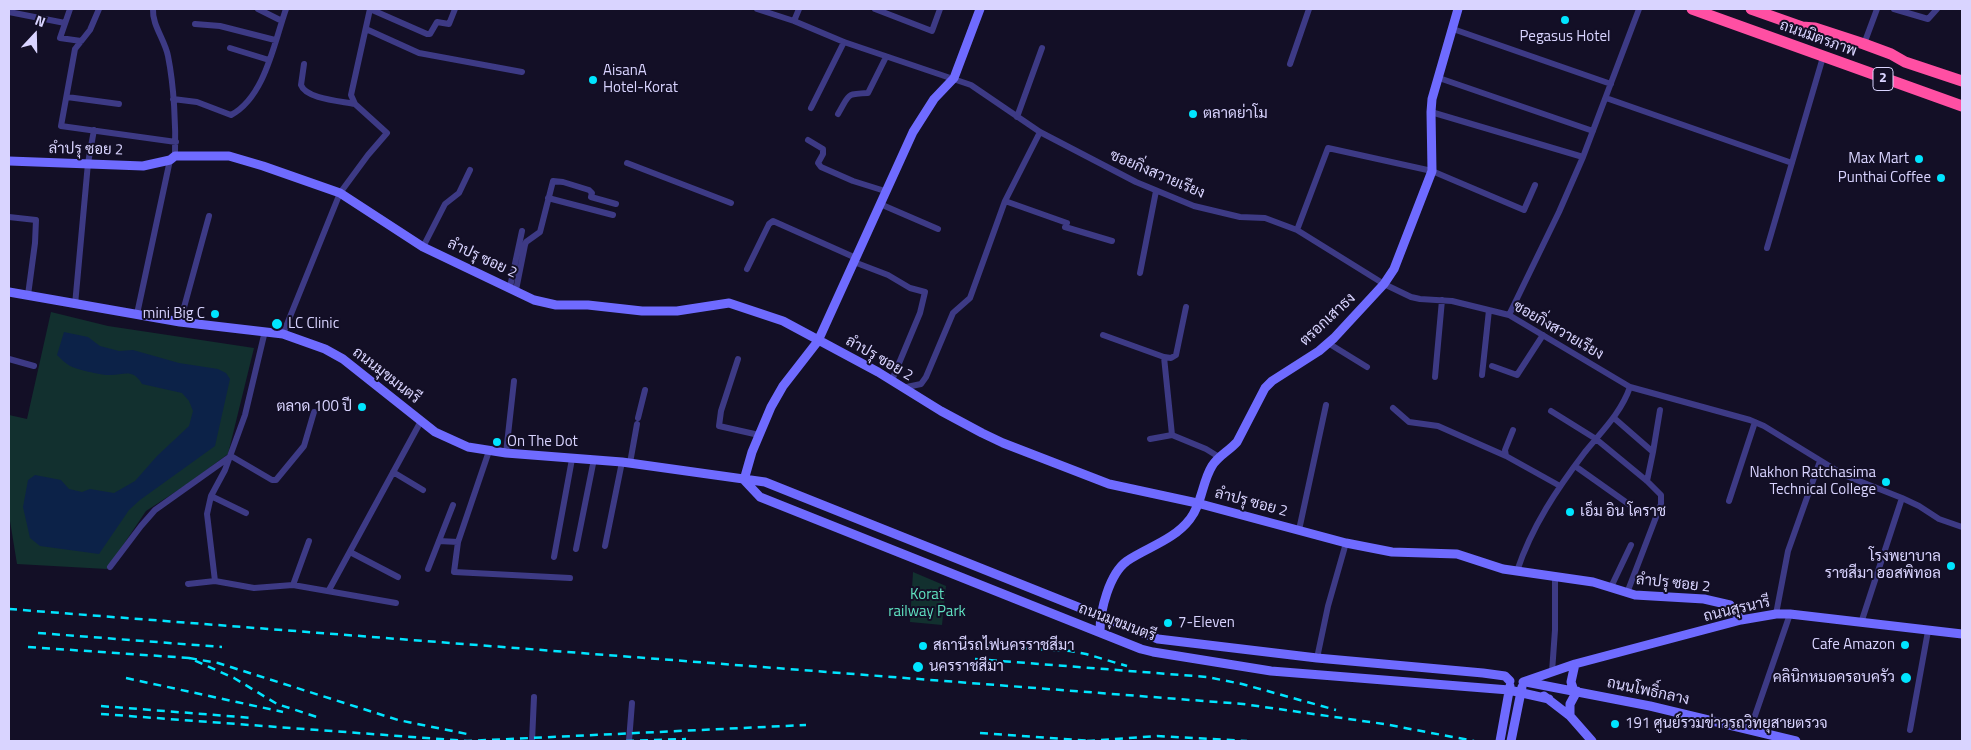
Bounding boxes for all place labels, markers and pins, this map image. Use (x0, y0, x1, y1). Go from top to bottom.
marker: Pegasus Hotel (1559, 14, 1571, 26)
place label: Pegasus Hotel (1519, 28, 1611, 46)
place label: AisanA Hotel-Korat (603, 62, 678, 97)
marker: AisanA Hotel-Korat (587, 74, 599, 86)
place label: ตลาดย่าโม (1203, 105, 1268, 123)
marker: ตลาดย่าโม (1187, 108, 1199, 120)
place label: Max Mart (1848, 150, 1909, 168)
marker: Max Mart (1913, 153, 1925, 165)
place label: Punthai Coffee (1838, 169, 1931, 187)
marker: Punthai Coffee (1935, 172, 1947, 184)
place label: mini Big C (143, 305, 205, 323)
marker: mini Big C (209, 308, 221, 320)
place label: LC Clinic (288, 315, 339, 333)
marker: LC Clinic (270, 317, 284, 331)
place label: ตลาด 100 ปี (276, 398, 352, 416)
marker: ตลาด 100 ปี (356, 401, 368, 413)
place label: On The Dot (507, 433, 578, 451)
marker: On The Dot (491, 436, 503, 448)
place label: Nakhon Ratchasima Technical College (1749, 464, 1876, 499)
marker: Nakhon Ratchasima Technical College (1880, 476, 1892, 488)
place label: เอ็ม อิน โคราช (1580, 503, 1666, 521)
marker: เอ็ม อิน โคราช (1564, 506, 1576, 518)
place label: โรงพยาบาล ราชสีมา ฮอสพิทอล (1825, 548, 1941, 583)
marker: โรงพยาบาล ราชสีมา ฮอสพิทอล (1945, 560, 1957, 572)
place label: 7-Eleven (1178, 614, 1235, 632)
marker: 7-Eleven (1162, 617, 1174, 629)
place label: Cafe Amazon (1812, 636, 1895, 654)
place label: สถานีรถไฟนครราชสีมา (933, 637, 1075, 655)
marker: Cafe Amazon (1899, 639, 1911, 651)
marker: สถานีรถไฟนครราชสีมา (917, 640, 929, 652)
place label: นครราชสีมา (929, 658, 1004, 676)
marker: นครราชสีมา (911, 660, 925, 674)
place label: คลินิกหมอครอบครัว (1773, 669, 1895, 687)
marker: คลินิกหมอครอบครัว (1899, 671, 1913, 685)
place label: 191 ศูนย์รวมข่าวรถวิทยุสายตรวจ (1625, 715, 1828, 733)
marker: 191 ศูนย์รวมข่าวรถวิทยุสายตรวจ (1609, 718, 1621, 730)

